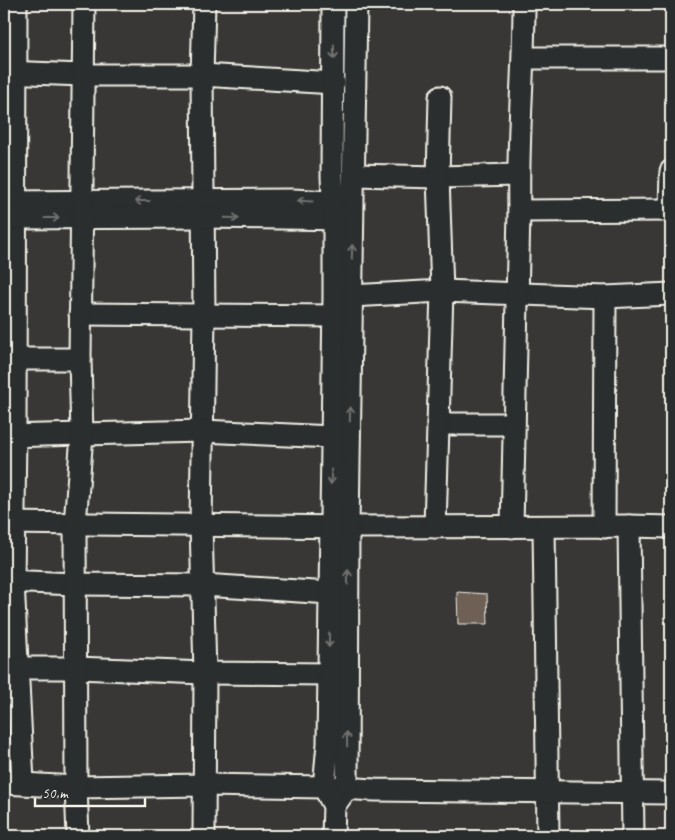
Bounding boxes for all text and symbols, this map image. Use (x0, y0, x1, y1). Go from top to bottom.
one-way arrow (329, 44, 339, 60)
one-way arrow (135, 196, 151, 206)
one-way arrow (297, 196, 313, 205)
one-way arrow (44, 213, 60, 223)
one-way arrow (224, 213, 240, 223)
one-way arrow (347, 244, 357, 260)
one-way arrow (345, 407, 355, 423)
one-way arrow (327, 469, 336, 485)
one-way arrow (343, 569, 352, 585)
one-way arrow (324, 632, 334, 648)
one-way arrow (342, 732, 352, 748)
scale bar (35, 775, 145, 807)
text: 50 m (42, 784, 69, 803)

